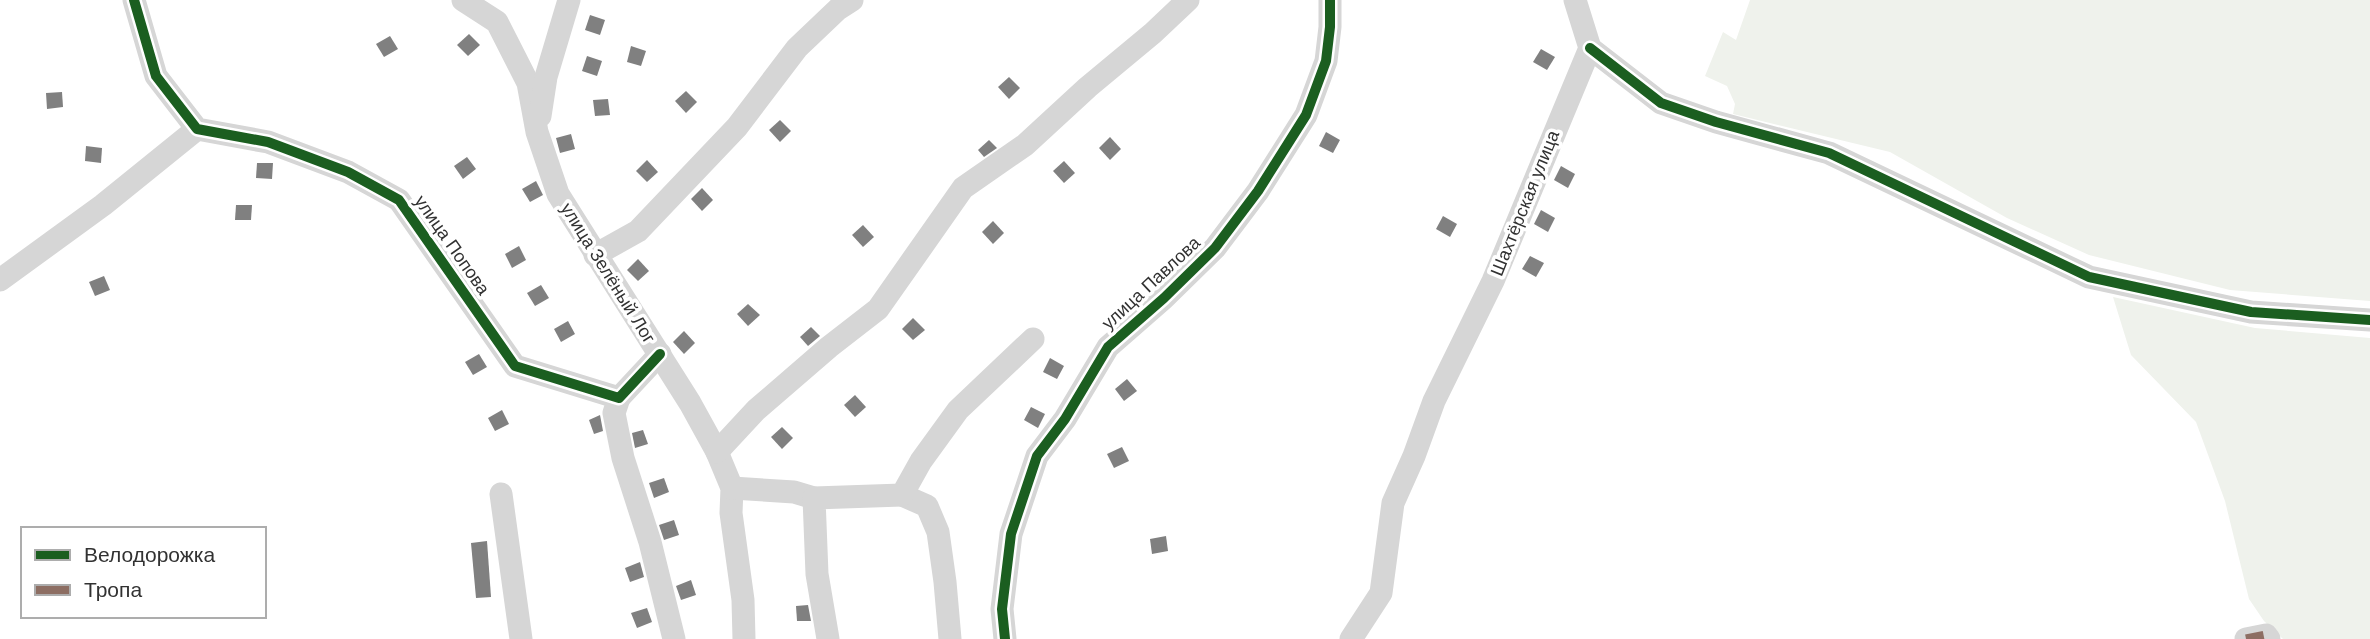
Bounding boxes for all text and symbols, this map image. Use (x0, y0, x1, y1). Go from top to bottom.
street label: Шахтёрская улица (1487, 126, 1564, 279)
street label: улица Попова (410, 192, 494, 299)
street label: улица Зелёный Лог (557, 199, 660, 347)
street label: улица Павлова (1098, 232, 1205, 334)
legend (21, 527, 266, 618)
text: Велодорожка (84, 543, 215, 566)
text: Тропа (84, 578, 142, 601)

